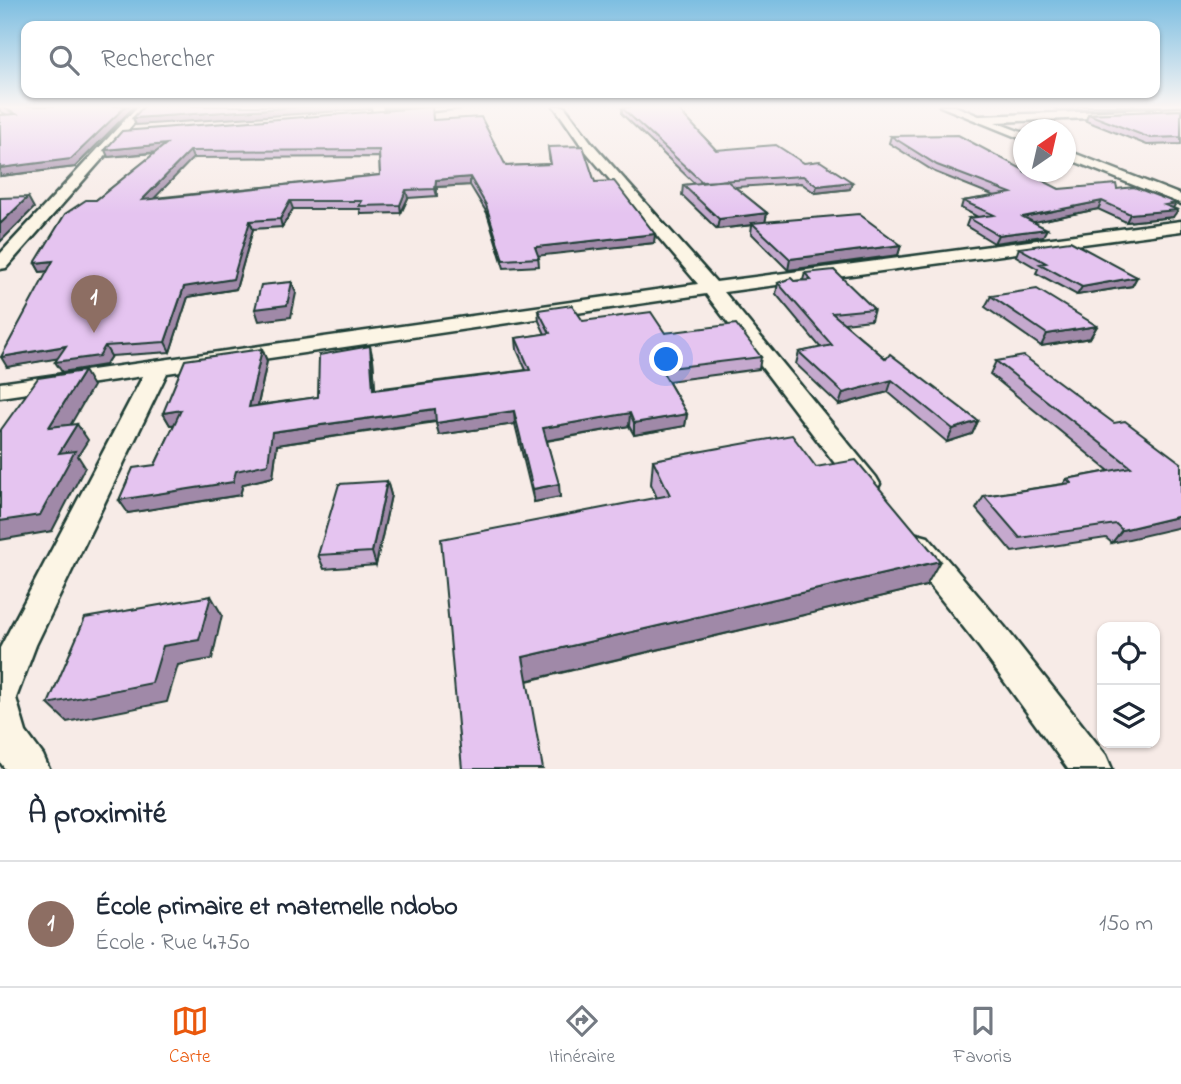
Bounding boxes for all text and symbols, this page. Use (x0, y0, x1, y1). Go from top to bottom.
search box (21, 21, 1160, 98)
icon: search (45, 41, 83, 79)
text: Rechercher (101, 41, 214, 79)
north arrow (1013, 119, 1076, 182)
pin: 1 (71, 275, 117, 333)
your location (649, 342, 683, 376)
map controls (1097, 622, 1160, 748)
button: locate (1097, 622, 1160, 685)
button: layers (1097, 685, 1160, 748)
text: À proximité (28, 793, 166, 837)
text: École primaire et maternelle ndobo (95, 889, 458, 927)
text: 1 (47, 908, 55, 941)
text: 150 m (1099, 908, 1153, 941)
text: École · Rue 4.750 (95, 927, 250, 960)
tab: Carte (169, 1002, 211, 1071)
tab: Itinéraire (549, 1002, 615, 1071)
tab: Favoris (953, 1002, 1012, 1071)

